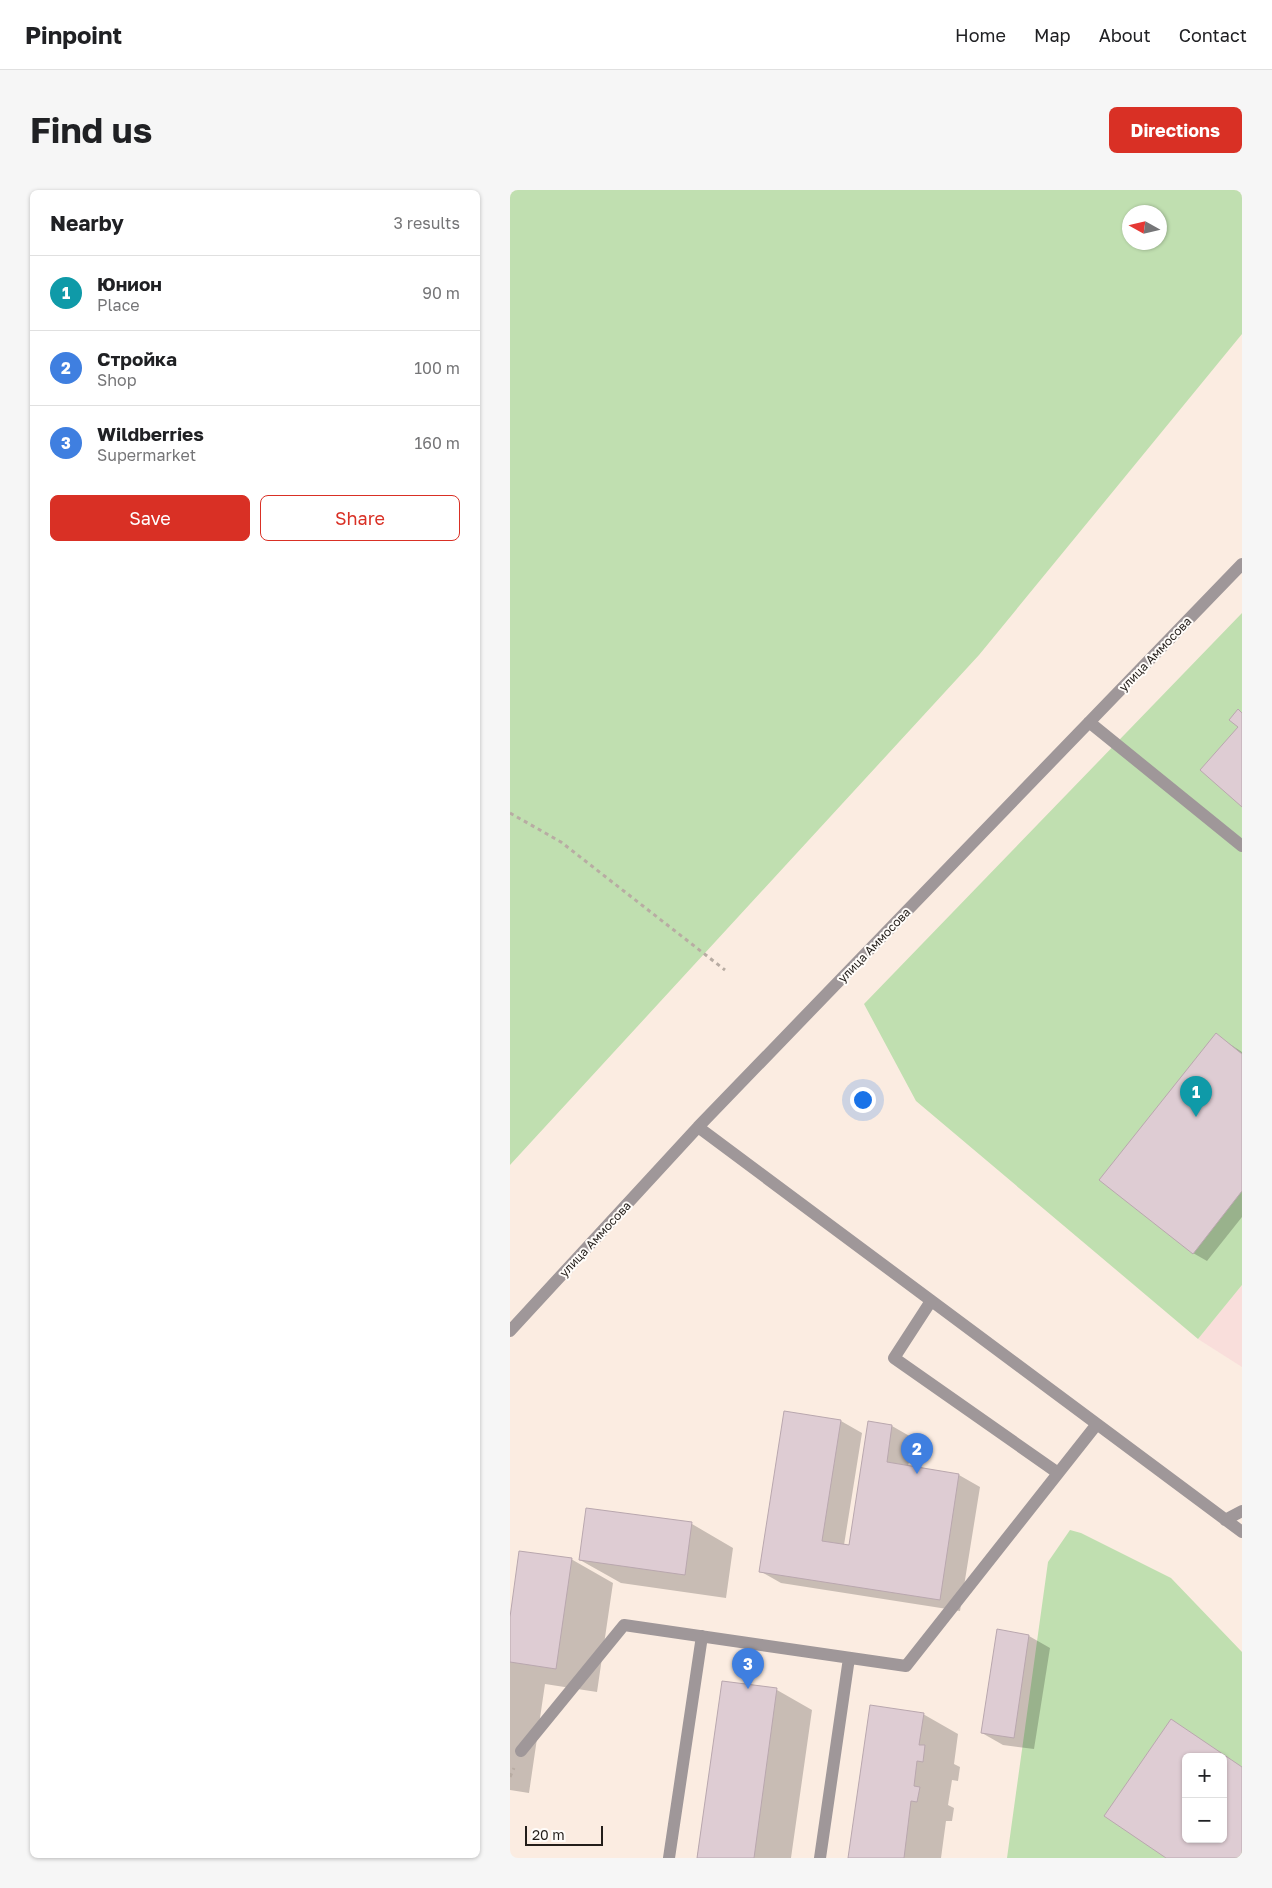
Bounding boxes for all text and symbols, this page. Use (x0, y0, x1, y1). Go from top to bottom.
text: Pinpoint (25, 20, 122, 49)
text: Home (955, 24, 1006, 46)
text: Map (1034, 24, 1071, 46)
text: About (1099, 24, 1151, 46)
text: Contact (1179, 24, 1247, 46)
button: Directions (1109, 107, 1242, 153)
text: Find us (30, 109, 152, 151)
north arrow (1122, 205, 1167, 250)
text: Nearby (50, 210, 124, 236)
text: 3 results (393, 213, 460, 233)
text: Юнион (97, 272, 162, 295)
text: 1 (62, 283, 70, 303)
text: 90 m (422, 283, 460, 303)
text: Place (97, 295, 140, 315)
text: Стройка (97, 347, 177, 370)
text: 2 (61, 358, 71, 378)
text: 100 m (414, 358, 460, 378)
text: Shop (97, 370, 137, 390)
text: Wildberries (97, 422, 204, 445)
text: 3 (61, 433, 71, 453)
text: 160 m (414, 433, 460, 453)
text: Supermarket (97, 445, 196, 465)
button: Save (50, 495, 250, 541)
button: Share (260, 495, 460, 541)
street label: улица Аммосова (1116, 614, 1194, 694)
street label: улица Аммосова (835, 905, 913, 985)
pin: 1 (1180, 1076, 1212, 1117)
your location (850, 1087, 876, 1113)
street label: улица Аммосова (556, 1198, 634, 1280)
pin: 2 (901, 1433, 933, 1474)
pin: 3 (732, 1648, 764, 1689)
map controls (1182, 1753, 1227, 1843)
button: + (1182, 1753, 1227, 1798)
button: − (1182, 1798, 1227, 1843)
scale bar (525, 1823, 602, 1846)
text: 20 m (532, 1826, 565, 1843)

